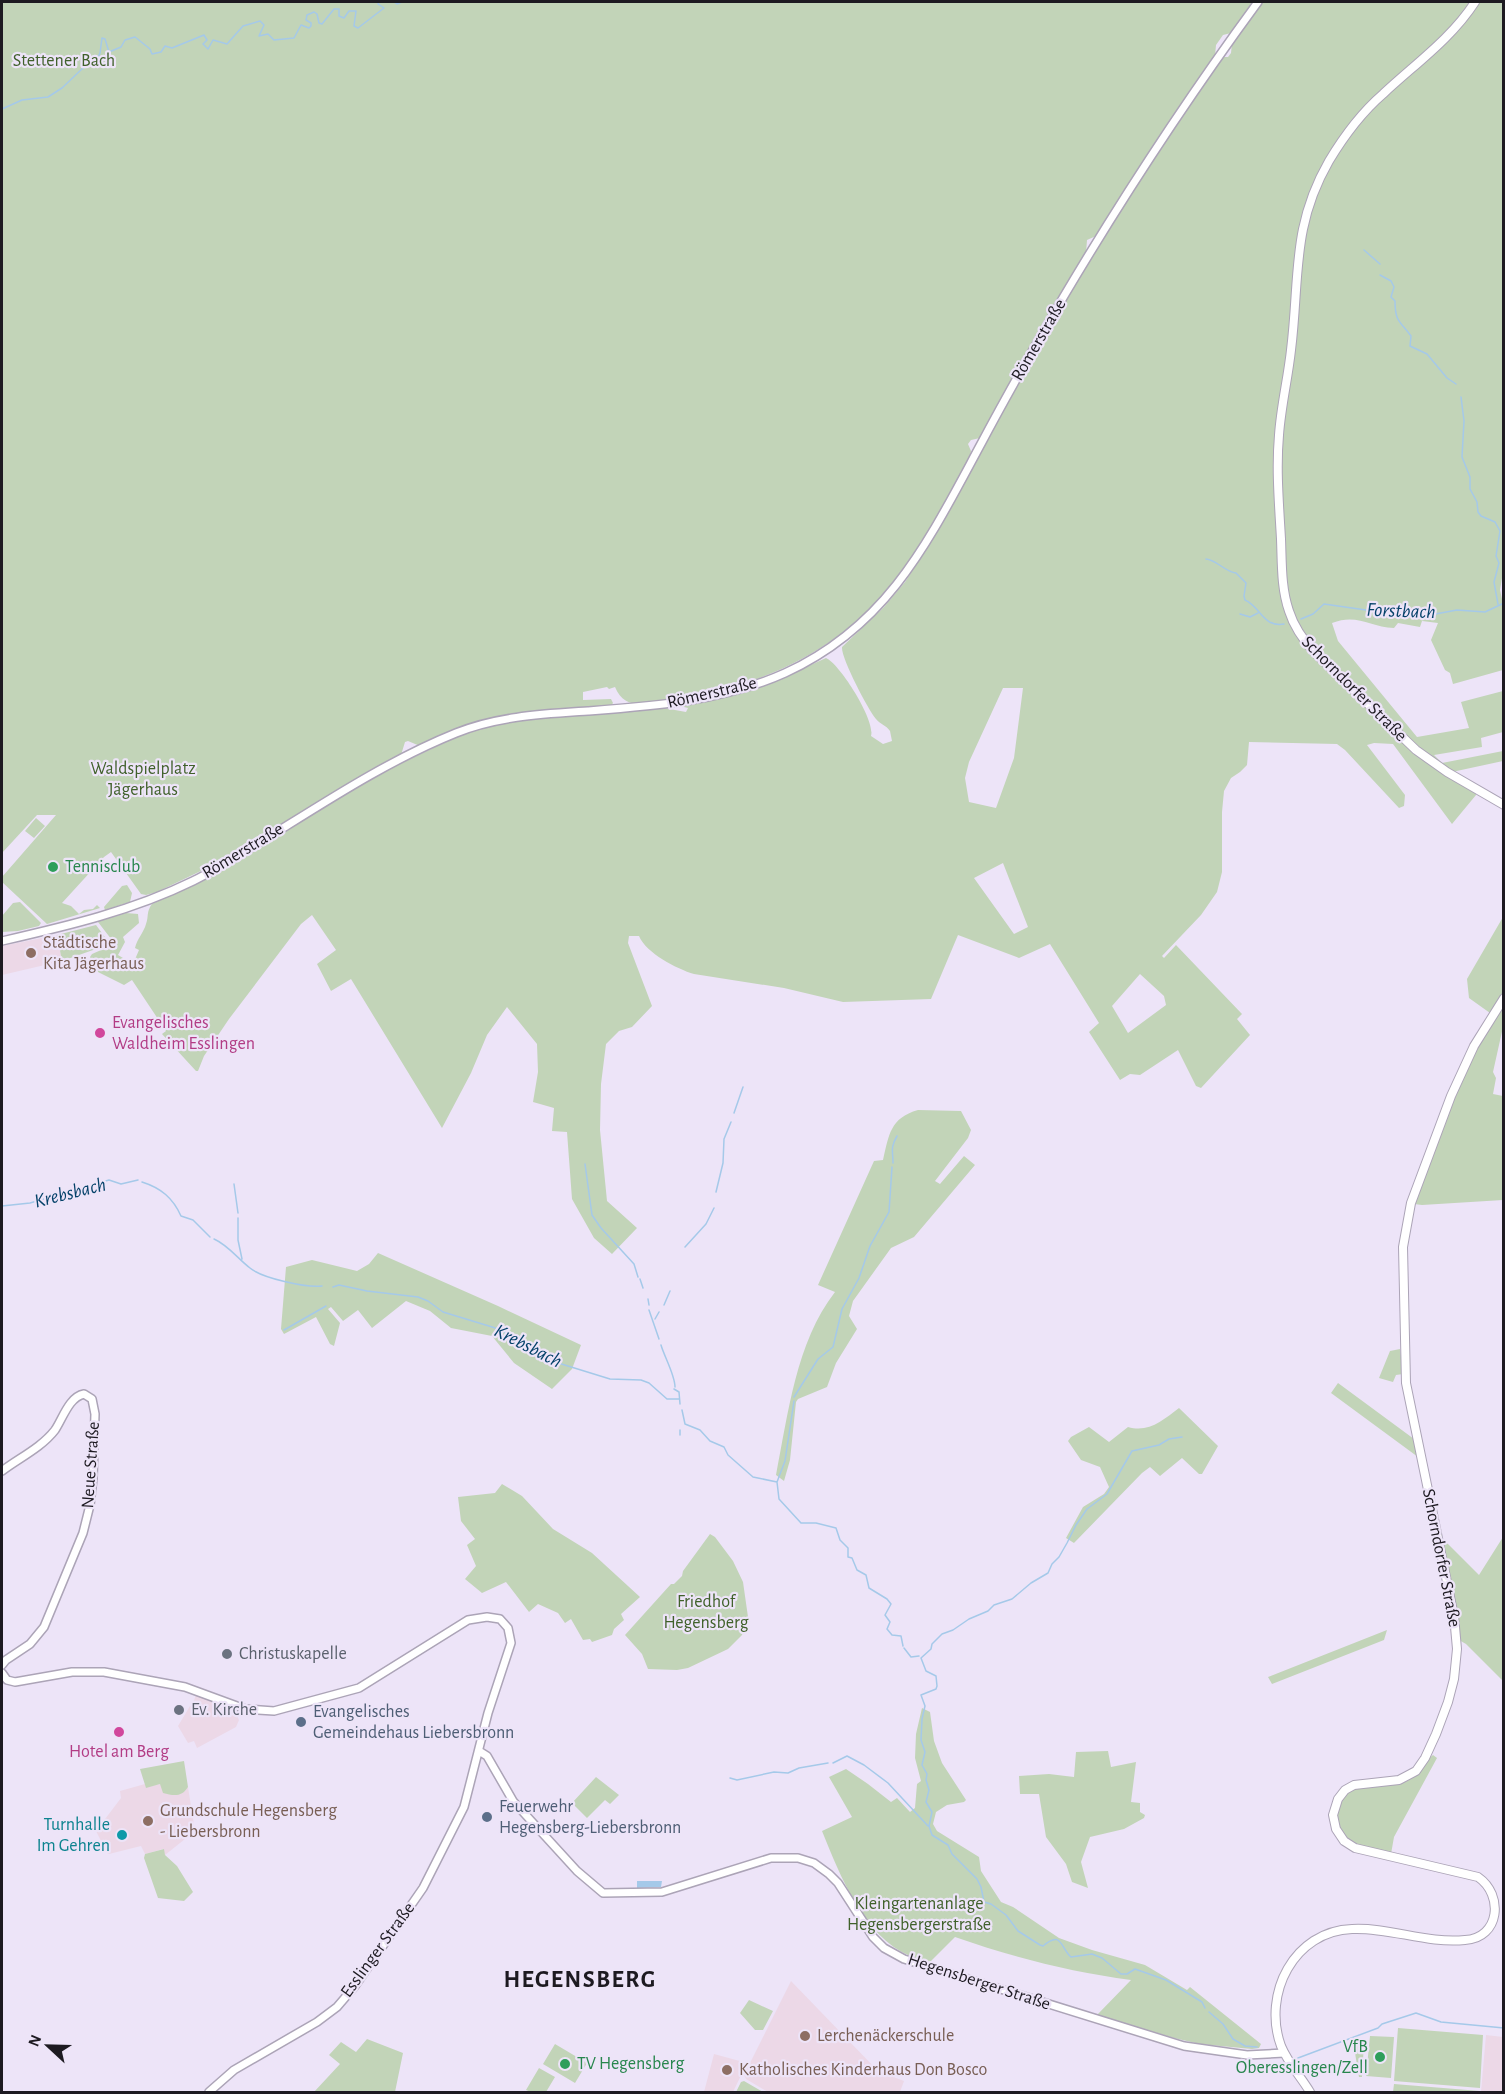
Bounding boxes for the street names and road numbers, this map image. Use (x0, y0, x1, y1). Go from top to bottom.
street label: Römerstraße (1008, 296, 1070, 384)
street label: Schorndorfer Straße (1298, 633, 1410, 745)
street label: Römerstraße (666, 674, 758, 712)
street label: Römerstraße (199, 820, 287, 882)
street label: Neue Straße (79, 1421, 103, 1509)
street label: Schorndorfer Straße (1419, 1487, 1463, 1629)
street label: Esslinger Straße (338, 1899, 418, 2001)
street label: Hegensberger Straße (905, 1950, 1053, 2014)

